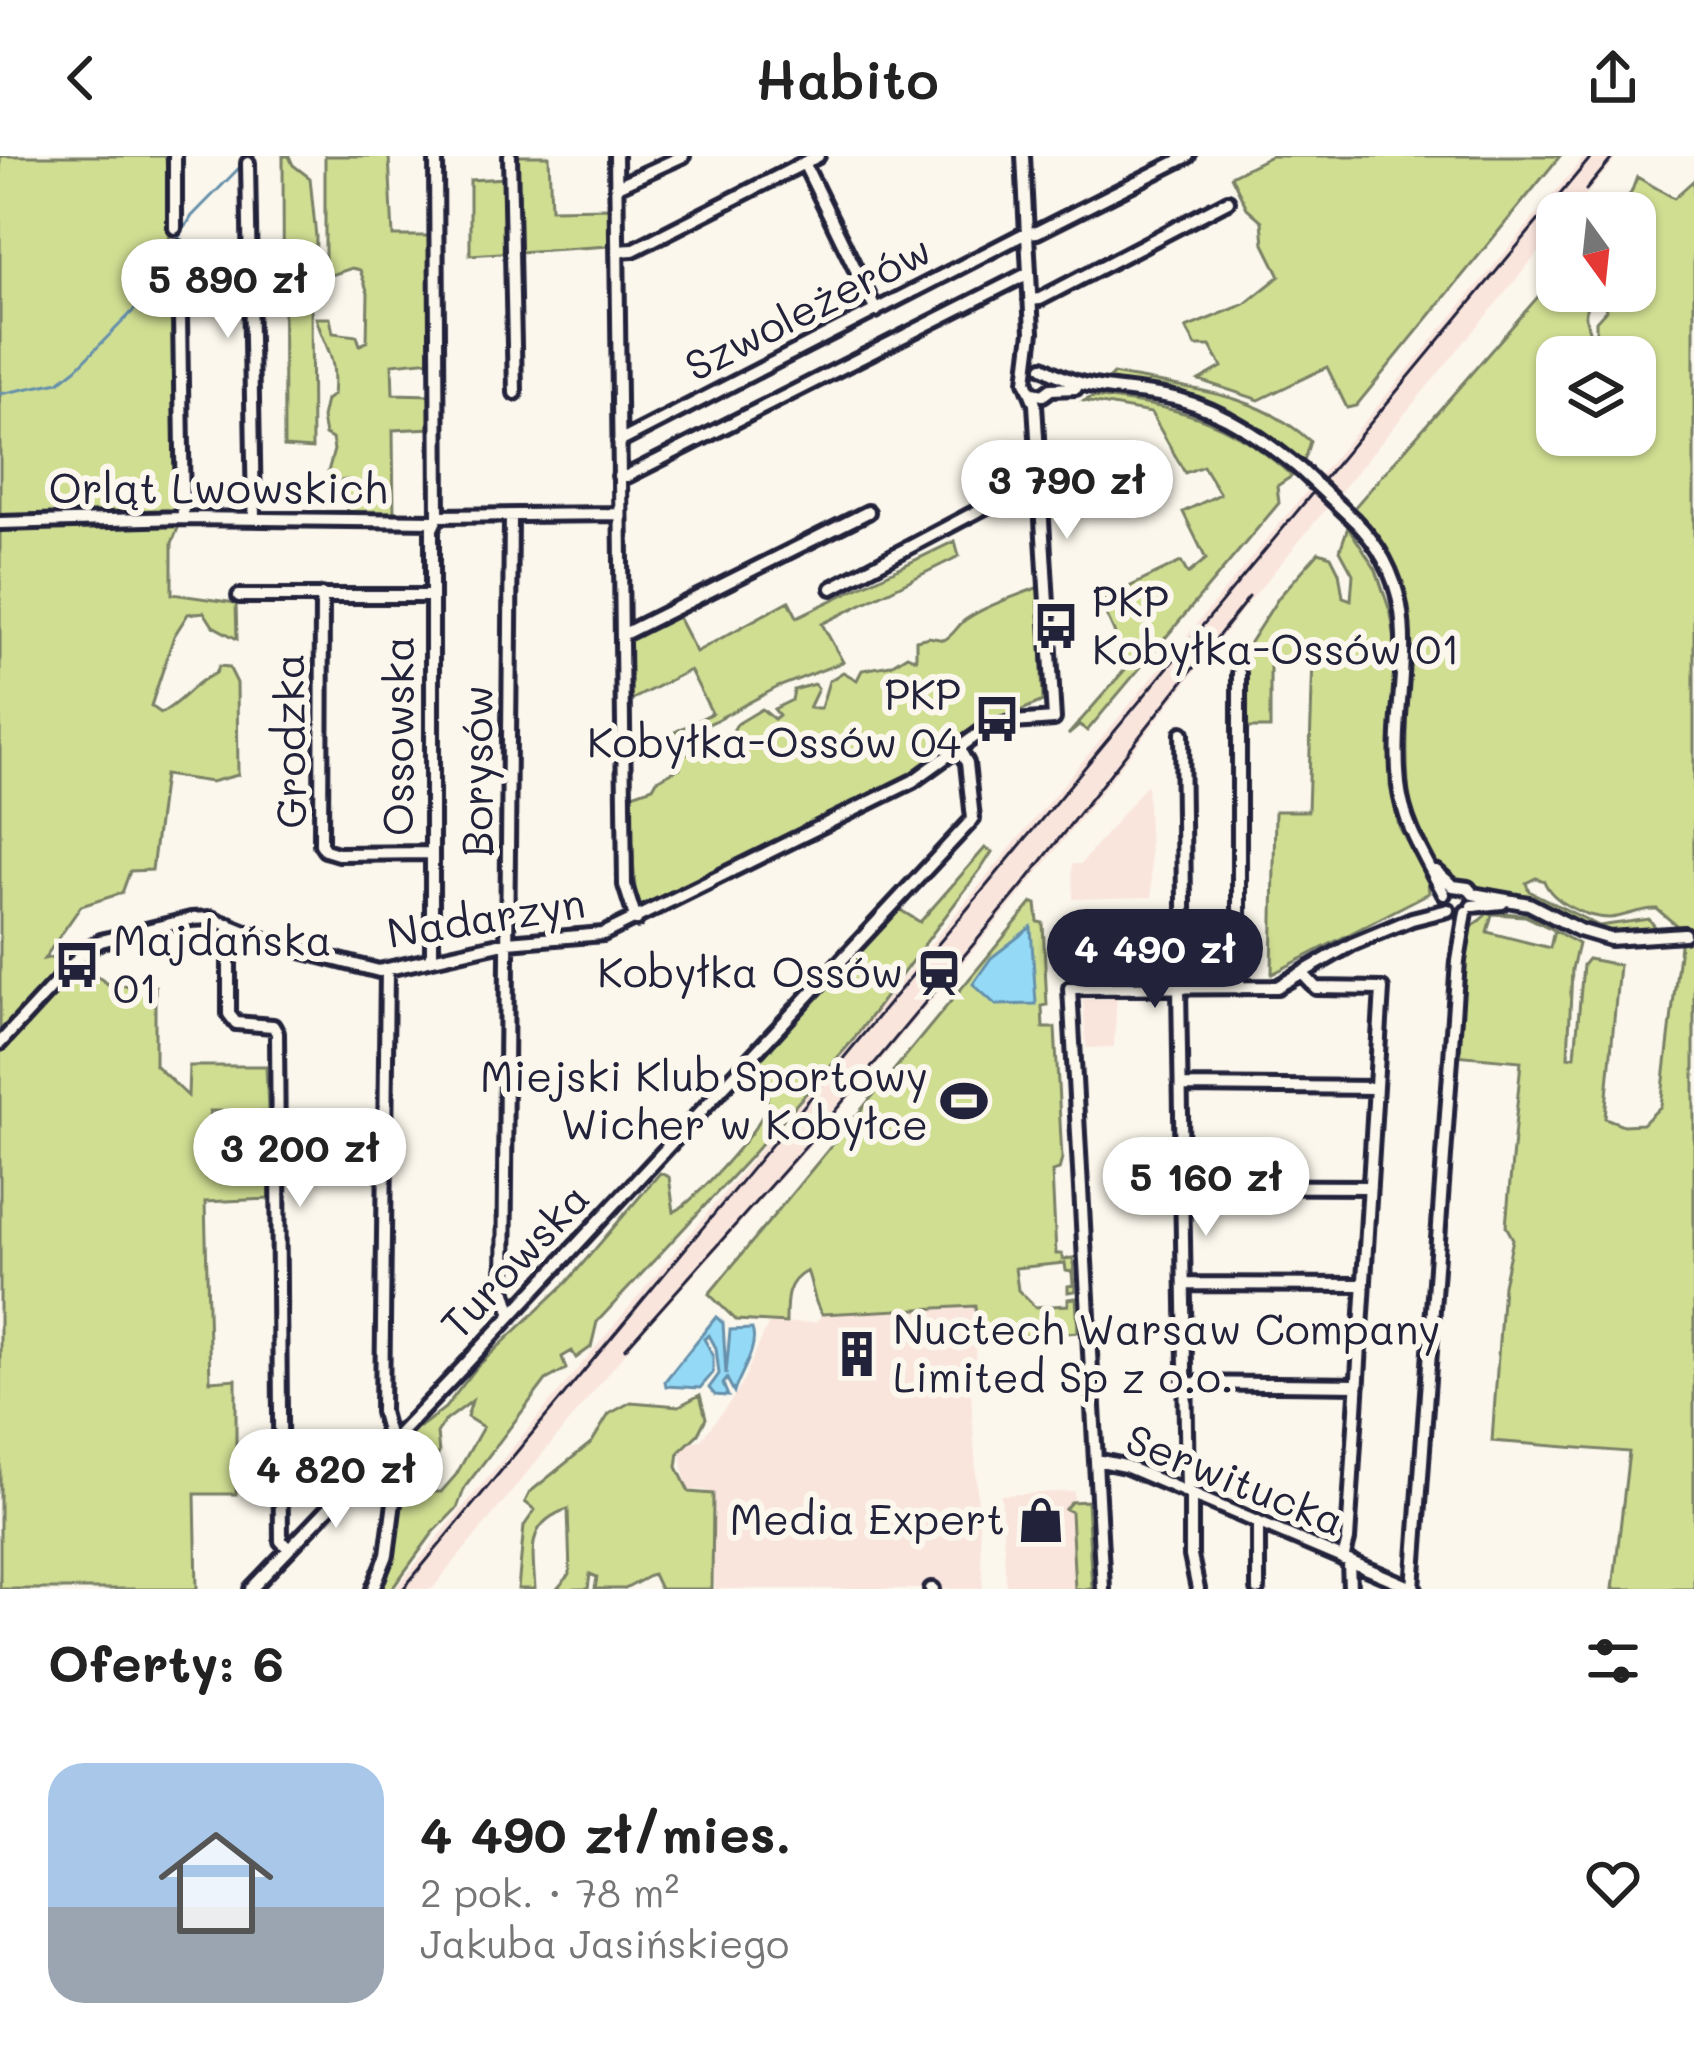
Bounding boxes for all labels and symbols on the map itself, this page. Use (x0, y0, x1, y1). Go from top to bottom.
north arrow (1536, 192, 1656, 312)
street label: Szwoleżerów (675, 221, 940, 392)
pin: 5 890 zł (104, 239, 352, 341)
pin: 3 790 zł (943, 440, 1191, 542)
street label: Orląt Lwowskich (48, 460, 388, 515)
place label: PKP Kobyłka-Ossów 01 (1092, 573, 1460, 676)
bus stop icon: PKP Kobyłka-Ossów 01 (1031, 601, 1081, 651)
street label: Ossowska (370, 636, 425, 836)
street label: Grodzka (259, 653, 318, 829)
place label: PKP Kobyłka-Ossów 04 (587, 666, 961, 769)
street label: Borysów (449, 685, 504, 857)
bus stop icon: PKP Kobyłka-Ossów 04 (972, 694, 1022, 744)
street label: Nadarzyn (383, 874, 589, 959)
pin: 4 490 zł (1031, 909, 1279, 1011)
place label: Majdańska 01 (113, 912, 332, 1015)
bus stop icon: Majdańska 01 (52, 940, 102, 990)
place label: Kobyłka Ossów (597, 944, 903, 999)
station icon: Kobyłka Ossów (914, 948, 964, 998)
place label: Miejski Klub Sportowy Wicher w Kobyłce (480, 1048, 928, 1151)
sports icon: Miejski Klub Sportowy Wicher w Kobyłce (939, 1076, 989, 1126)
pin: 3 200 zł (176, 1108, 424, 1210)
pin: 5 160 zł (1082, 1137, 1330, 1239)
street label: Turowska (428, 1170, 600, 1350)
place label: Nuctech Warsaw Company Limited Sp z o.o. (893, 1301, 1440, 1404)
building icon: Nuctech Warsaw Company Limited Sp z o.o. (832, 1329, 882, 1379)
street label: Serwitucka (1118, 1410, 1353, 1547)
pin: 4 820 zł (212, 1429, 460, 1531)
place label: Media Expert (730, 1491, 1005, 1546)
shop icon: Media Expert (1016, 1495, 1066, 1545)

